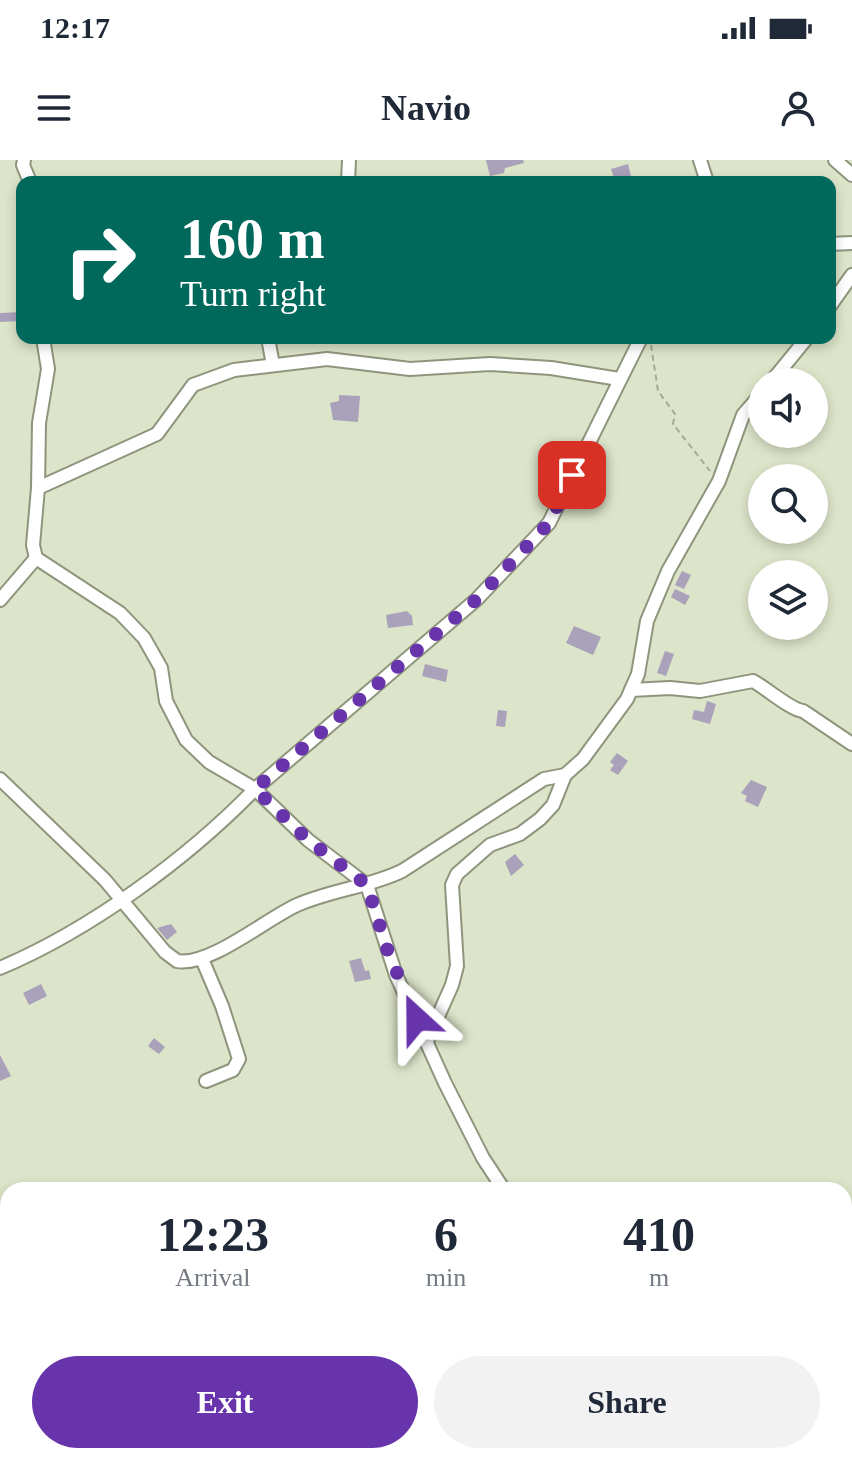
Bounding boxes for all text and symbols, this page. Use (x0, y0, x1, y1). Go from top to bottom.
text: 12:17 (40, 11, 110, 44)
icon: menu (32, 86, 76, 130)
icon: person (776, 86, 820, 130)
text: Navio (381, 88, 471, 128)
icon: right (48, 208, 152, 312)
text: 160 m (180, 208, 325, 270)
text: Turn right (180, 274, 326, 314)
map controls (748, 368, 828, 640)
button: sound (748, 368, 828, 448)
pin (538, 441, 606, 509)
icon: arrive (550, 453, 594, 497)
button: search (748, 464, 828, 544)
button: layers (748, 560, 828, 640)
position arrow (375, 977, 459, 1061)
text: 12:23 (157, 1208, 269, 1261)
text: 6 (434, 1208, 458, 1261)
text: 410 (623, 1208, 695, 1261)
text: Arrival (175, 1263, 250, 1292)
text: min (426, 1263, 466, 1292)
text: m (649, 1263, 669, 1292)
button: Exit (32, 1356, 418, 1448)
button: Share (434, 1356, 820, 1448)

